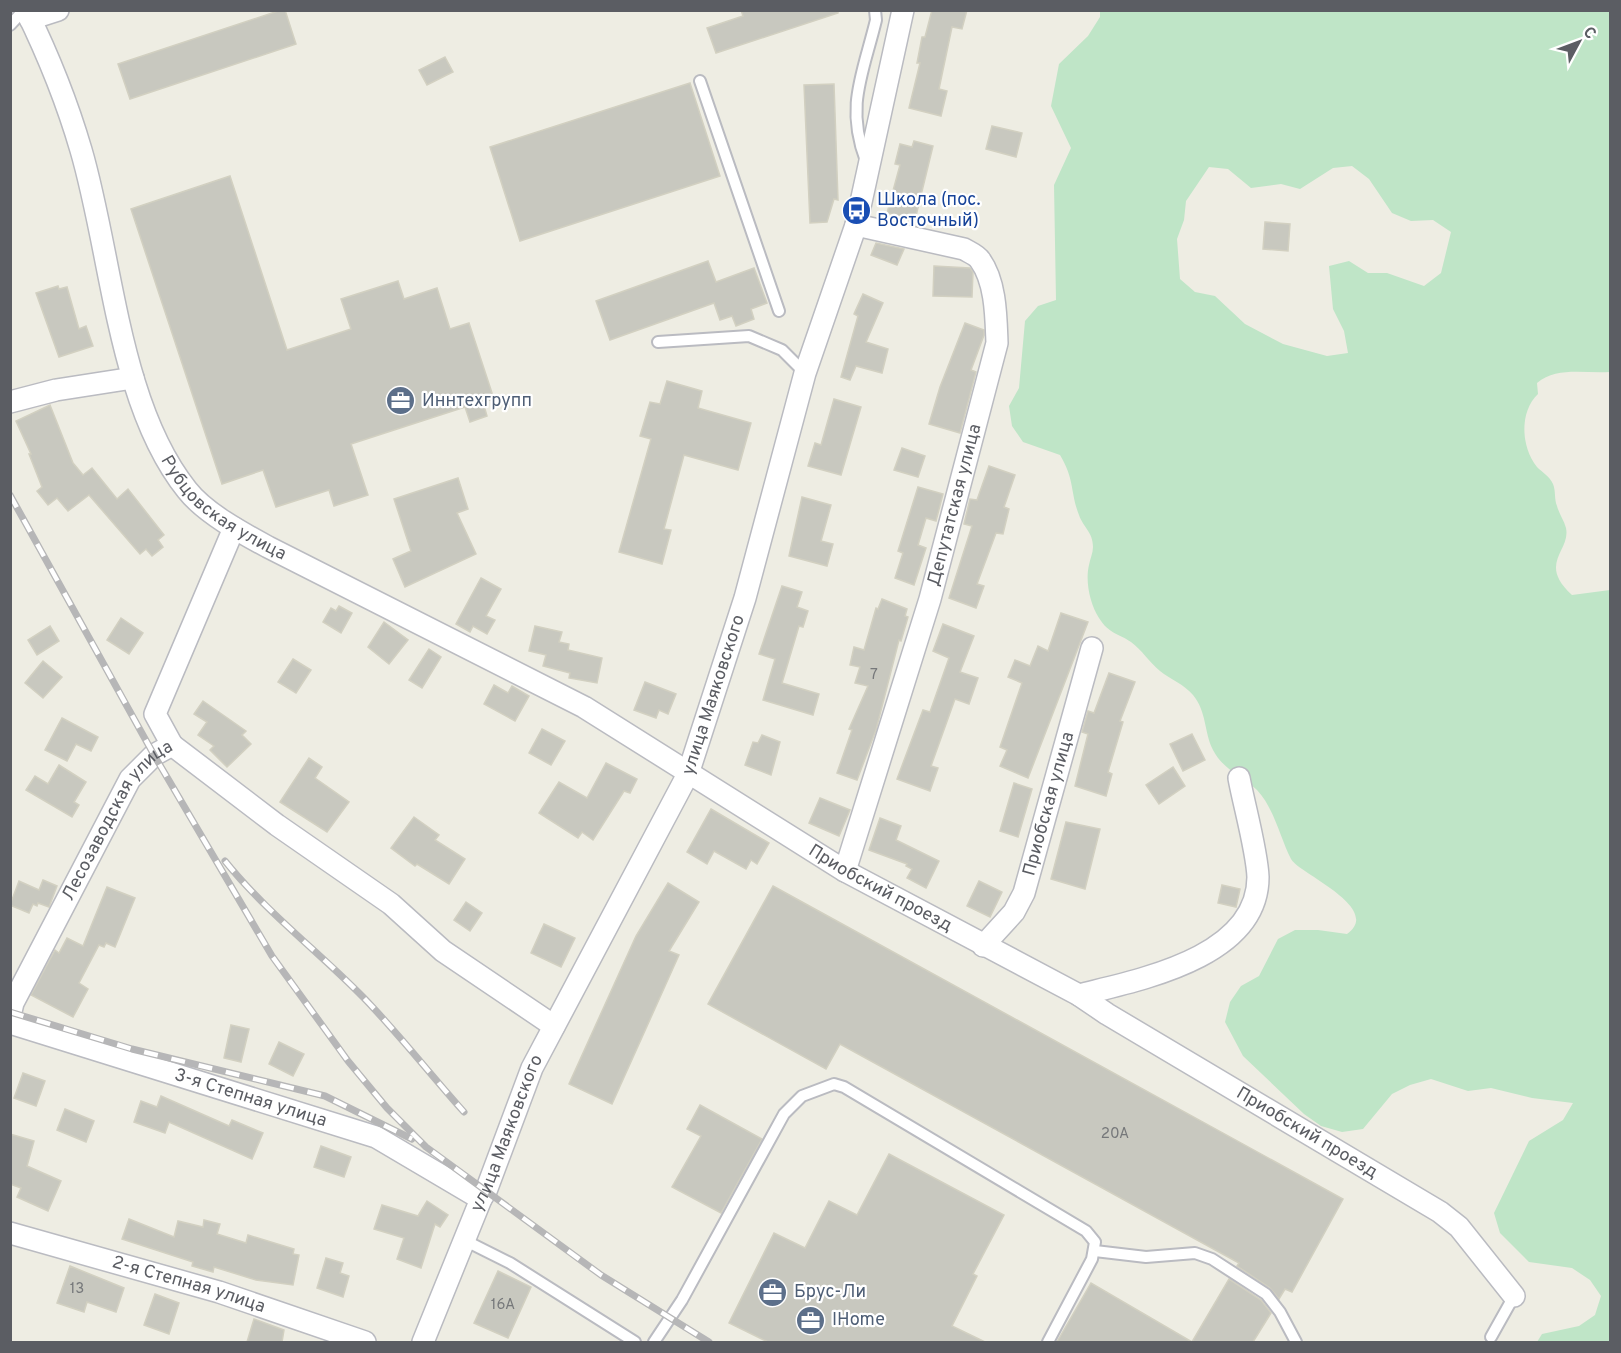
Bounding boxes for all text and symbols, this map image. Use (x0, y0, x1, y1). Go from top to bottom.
north arrow (1549, 12, 1609, 72)
text: С (1578, 23, 1600, 44)
place label: Школа (пос. Восточный) (877, 189, 981, 233)
bus stop icon: Школа (пос. Восточный) (840, 194, 872, 226)
office icon: Иннтехгрупп (385, 385, 417, 417)
place label: Иннтехгрупп (422, 390, 532, 413)
street label: Депутатская улица (922, 422, 987, 589)
street label: Рубцовская улица (155, 451, 290, 566)
street label: улица Маяковского (677, 612, 750, 778)
house number: 7 (870, 666, 878, 685)
street label: Приобская улица (1018, 729, 1080, 879)
street label: Лесозаводская улица (57, 735, 177, 905)
street label: Приобский проезд (804, 839, 956, 937)
street label: улица Маяковского (465, 1051, 548, 1215)
street label: 3-я Степная улица (171, 1063, 330, 1132)
street label: Приобский проезд (1232, 1082, 1382, 1184)
house number: 20А (1101, 1125, 1129, 1144)
street label: 2-я Степная улица (109, 1251, 268, 1319)
office icon: Брус-Ли (757, 1276, 789, 1308)
house number: 13 (70, 1280, 84, 1299)
place label: Брус-Ли (794, 1281, 866, 1304)
house number: 16А (491, 1296, 515, 1315)
office icon: IHome (795, 1304, 827, 1336)
place label: IHome (832, 1309, 885, 1332)

